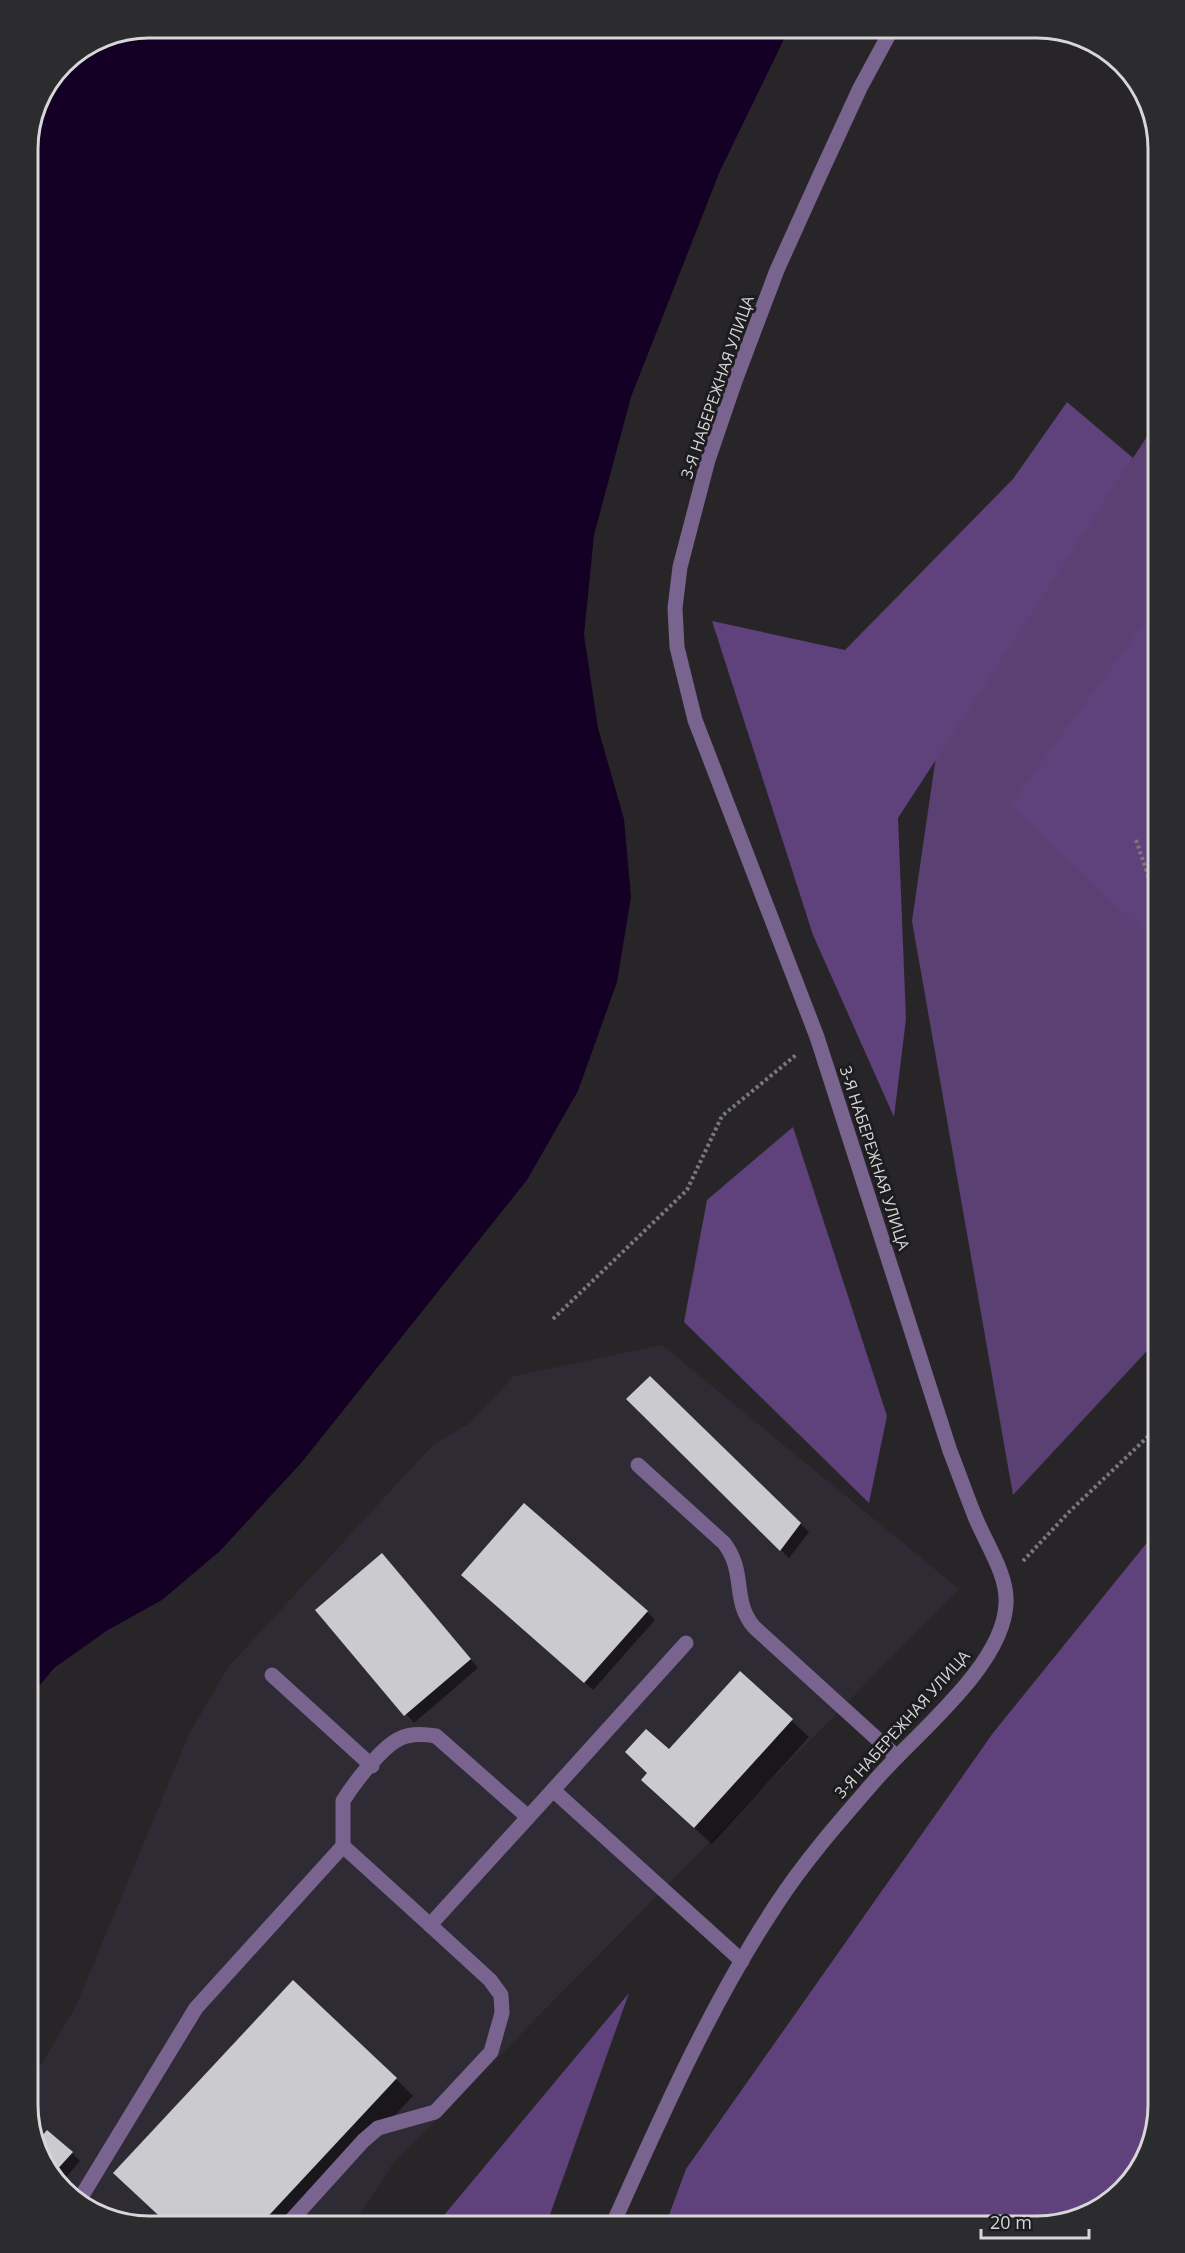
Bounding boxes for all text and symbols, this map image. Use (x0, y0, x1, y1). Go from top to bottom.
street label: 3-Я НАБЕРЕЖНАЯ УЛИЦА (675, 292, 759, 482)
street label: 3-Я НАБЕРЕЖНАЯ УЛИЦА (835, 1063, 915, 1254)
street label: 3-Я НАБЕРЕЖНАЯ УЛИЦА (829, 1644, 975, 1803)
scale bar (981, 2202, 1089, 2240)
text: 20 m (990, 2210, 1032, 2234)

